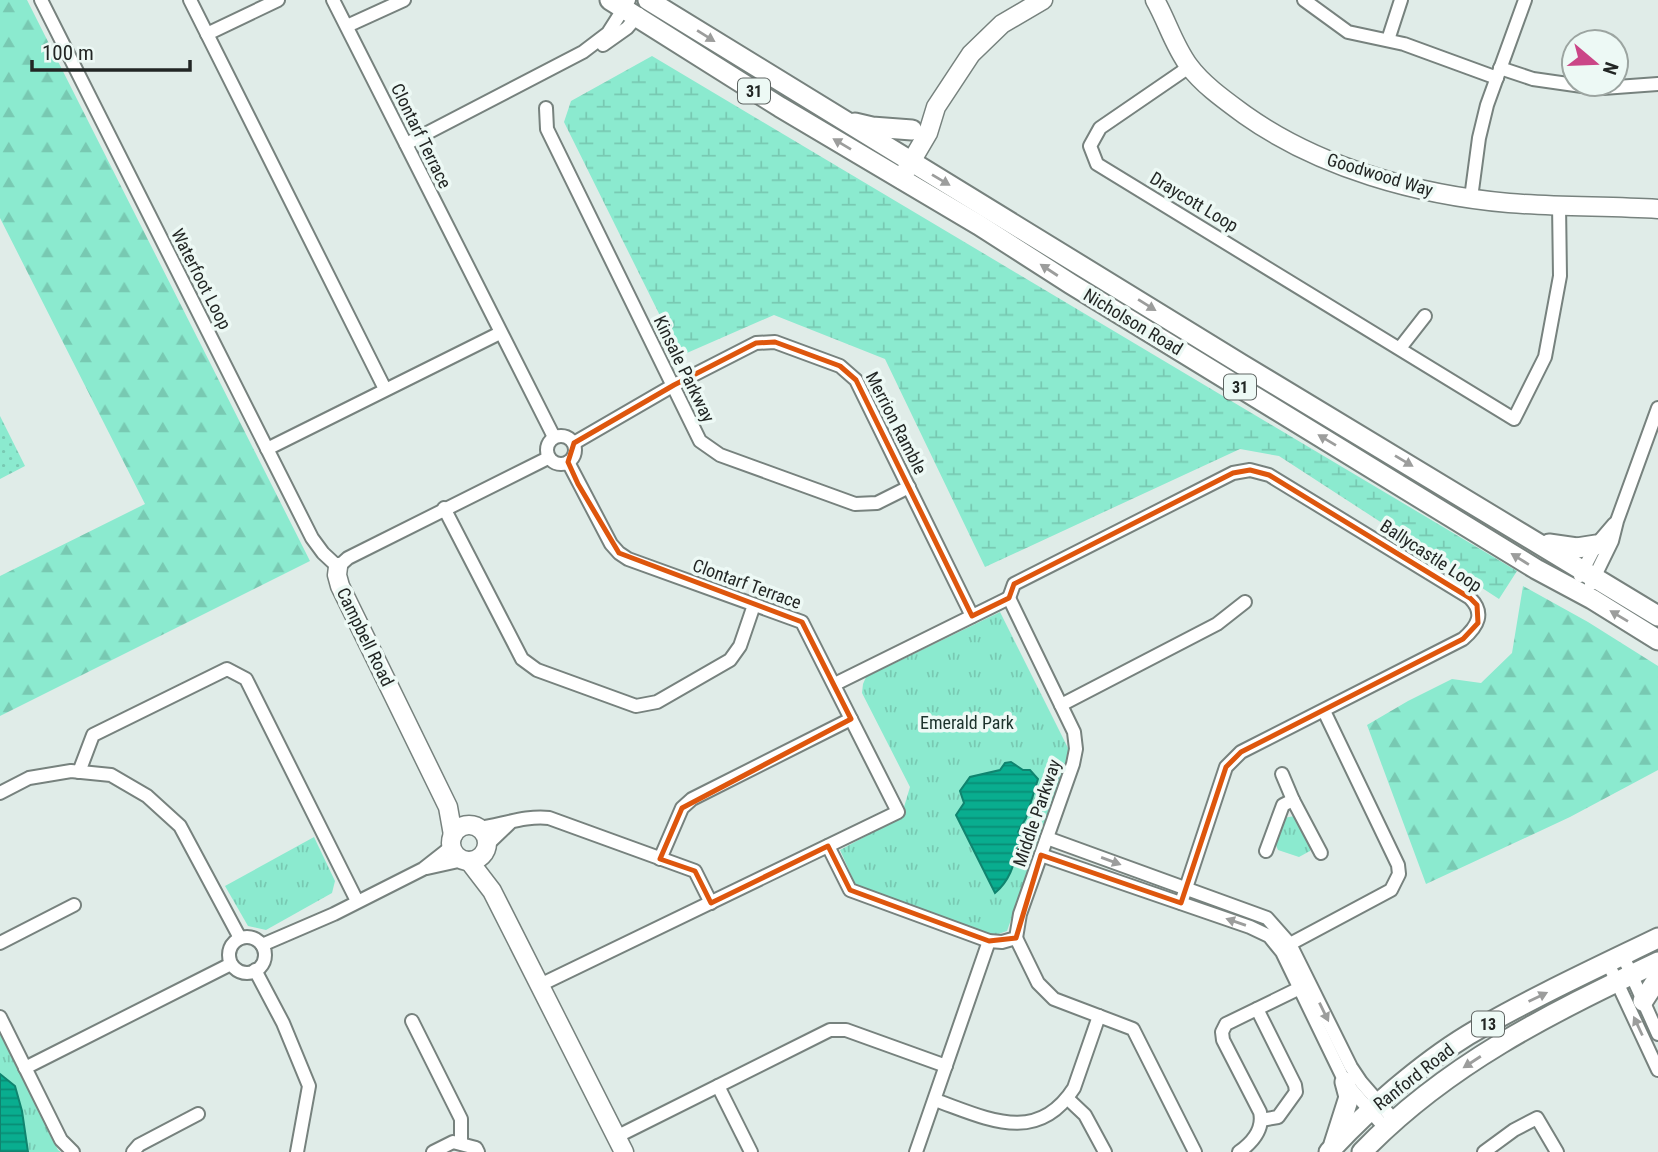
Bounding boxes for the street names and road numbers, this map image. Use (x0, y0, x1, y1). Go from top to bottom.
road number: 31 (738, 78, 770, 104)
street label: Clontarf Terrace (387, 80, 456, 192)
street label: Goodwood Way (1325, 148, 1436, 201)
street label: Draycott Loop (1146, 167, 1242, 236)
street label: Waterfoot Loop (167, 225, 236, 333)
street label: Nicholson Road (1080, 284, 1187, 359)
street label: Kinsale Parkway (650, 312, 720, 426)
street label: Merrion Ramble (862, 368, 931, 478)
road number: 31 (1224, 374, 1256, 400)
street label: Ballycastle Loop (1377, 515, 1486, 596)
street label: Clontarf Terrace (690, 554, 804, 613)
street label: Campbell Road (333, 584, 398, 690)
street label: Middle Parkway (1008, 756, 1065, 869)
road number: 13 (1472, 1012, 1504, 1036)
street label: Ranford Road (1369, 1039, 1458, 1114)

